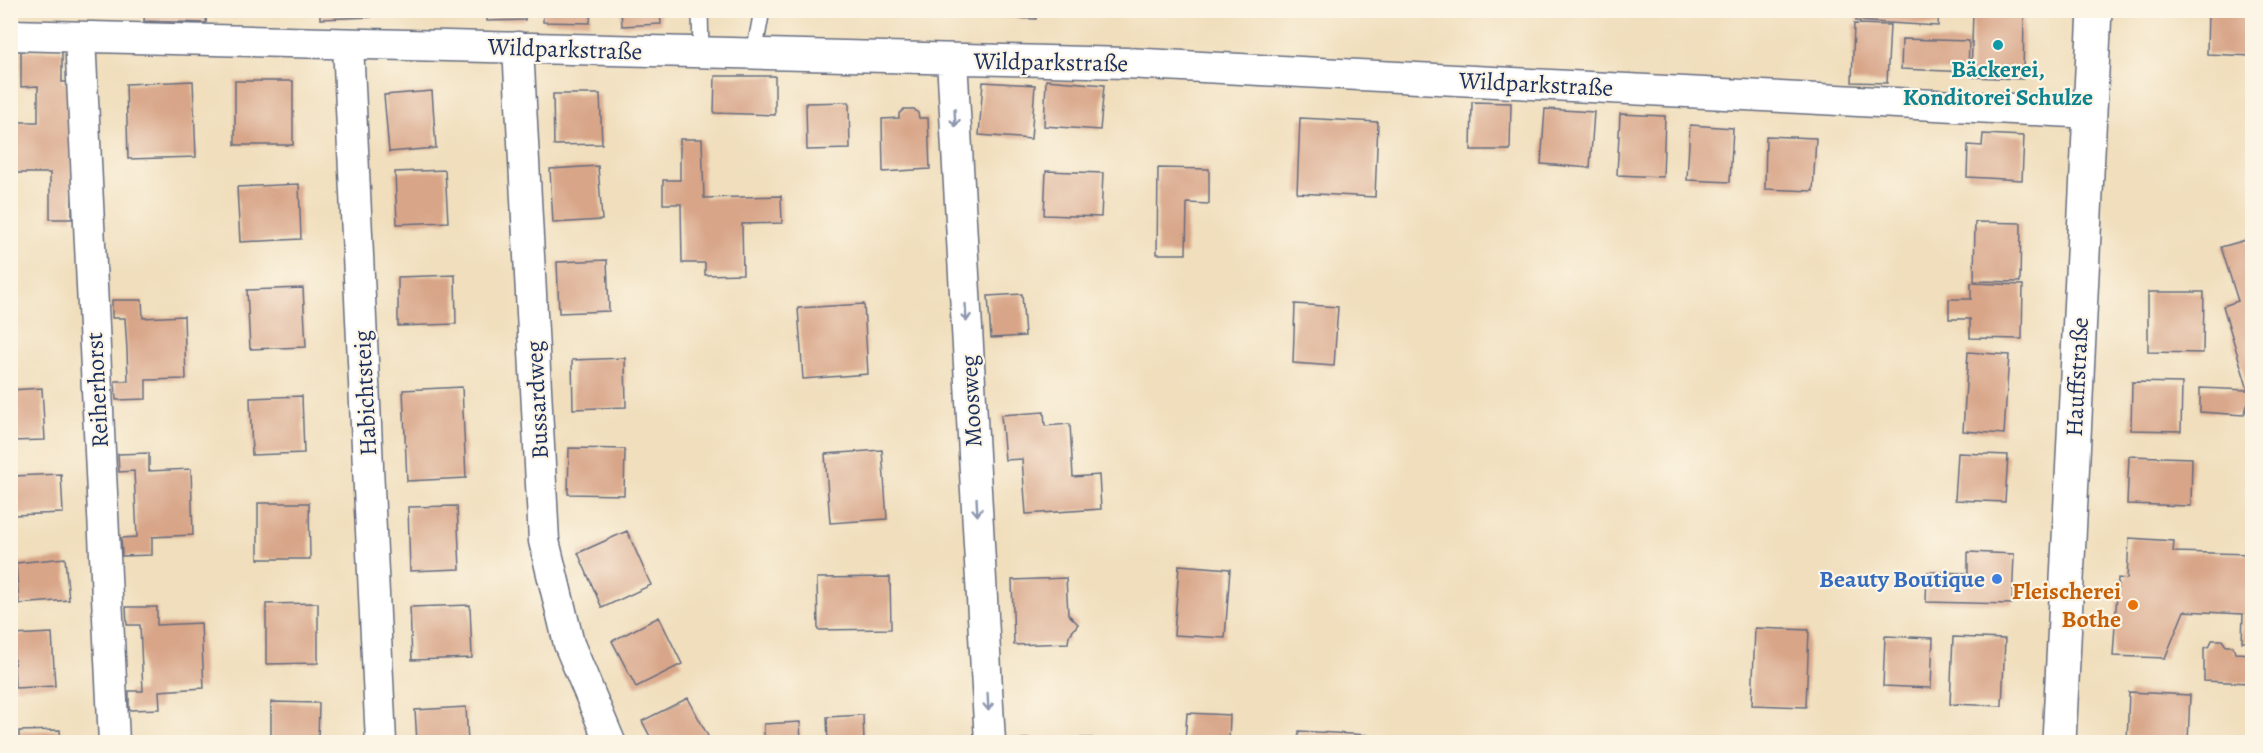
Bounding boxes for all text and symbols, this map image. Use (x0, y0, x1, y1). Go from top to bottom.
street label: Wildparkstraße (486, 30, 643, 68)
marker: Bäckerei, Konditorei Schulze (1991, 38, 2005, 52)
street label: Wildparkstraße (972, 45, 1129, 79)
place label: Bäckerei, Konditorei Schulze (1903, 53, 2093, 113)
street label: Wildparkstraße (1457, 64, 1614, 104)
one-way arrow (950, 107, 961, 127)
one-way arrow (961, 302, 972, 322)
street label: Hauffstraße (2058, 316, 2096, 438)
street label: Habichtsteig (346, 329, 384, 457)
street label: Reiherhorst (78, 331, 116, 449)
street label: Bussardweg (518, 340, 556, 460)
street label: Moosweg (953, 354, 989, 448)
one-way arrow (972, 497, 983, 517)
place label: Beauty Boutique (1819, 563, 1985, 595)
marker: Beauty Boutique (1990, 572, 2004, 586)
place label: Fleischerei Bothe (2012, 575, 2121, 635)
marker: Fleischerei Bothe (2126, 598, 2140, 612)
one-way arrow (983, 691, 994, 711)

